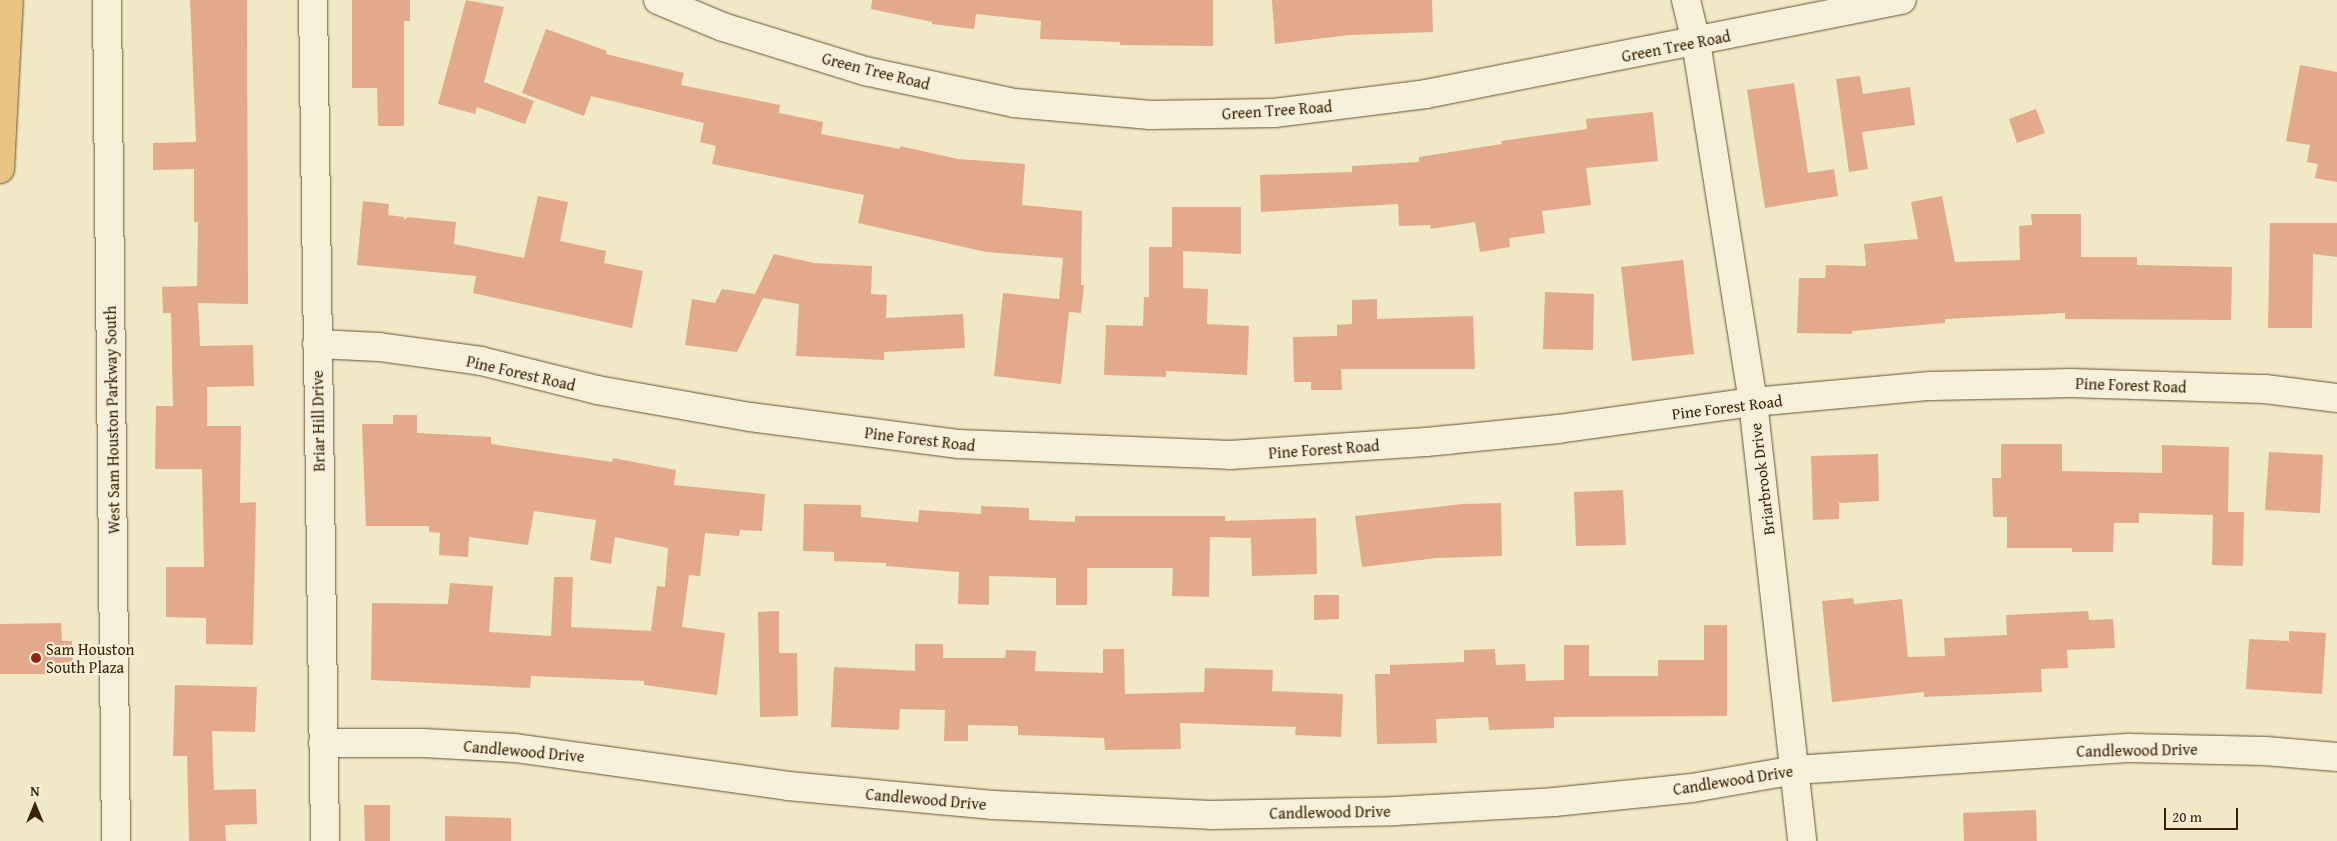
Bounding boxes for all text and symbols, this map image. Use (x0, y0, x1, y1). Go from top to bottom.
street label: Green Tree Road (1620, 26, 1732, 66)
street label: Green Tree Road (820, 48, 932, 94)
street label: Green Tree Road (1221, 97, 1333, 123)
street label: West Sam Houston Parkway South (100, 306, 124, 534)
street label: Pine Forest Road (465, 351, 577, 395)
street label: Briar Hill Drive (308, 370, 328, 472)
street label: Pine Forest Road (2075, 373, 2187, 397)
street label: Pine Forest Road (1671, 391, 1783, 423)
street label: Briarbrook Drive (1746, 422, 1778, 536)
street label: Pine Forest Road (864, 423, 976, 455)
street label: Pine Forest Road (1268, 436, 1380, 462)
place label: Sam Houston South Plaza (46, 639, 135, 677)
marker: Sam Houston South Plaza (30, 652, 42, 664)
street label: Candlewood Drive (463, 736, 585, 766)
street label: Candlewood Drive (2076, 739, 2198, 761)
street label: Candlewood Drive (1672, 761, 1794, 799)
north arrow (10, 781, 60, 831)
text: N (30, 781, 40, 801)
street label: Candlewood Drive (865, 784, 987, 814)
scale bar (2167, 798, 2241, 830)
street label: Candlewood Drive (1269, 801, 1391, 823)
text: 20 m (2172, 806, 2202, 827)

